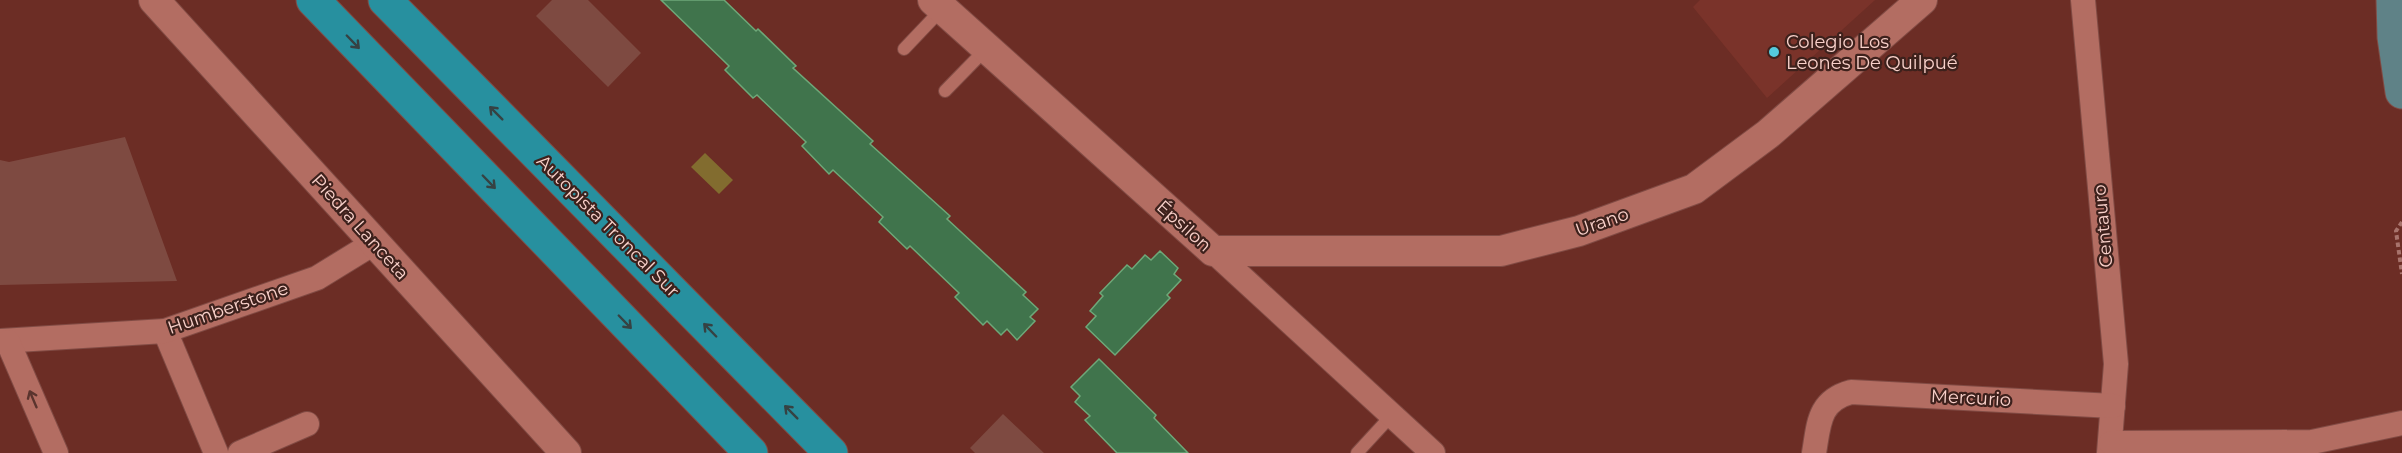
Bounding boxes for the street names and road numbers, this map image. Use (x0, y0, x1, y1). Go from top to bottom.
street label: Autopista Troncal Sur (532, 150, 684, 302)
street label: Piedra Lanceta (307, 170, 413, 284)
street label: Centauro (2088, 184, 2118, 268)
street label: Épsilon (1152, 196, 1216, 256)
street label: Urano (1572, 203, 1632, 241)
street label: Humberstone (165, 277, 291, 339)
street label: Mercurio (1930, 385, 2012, 411)

